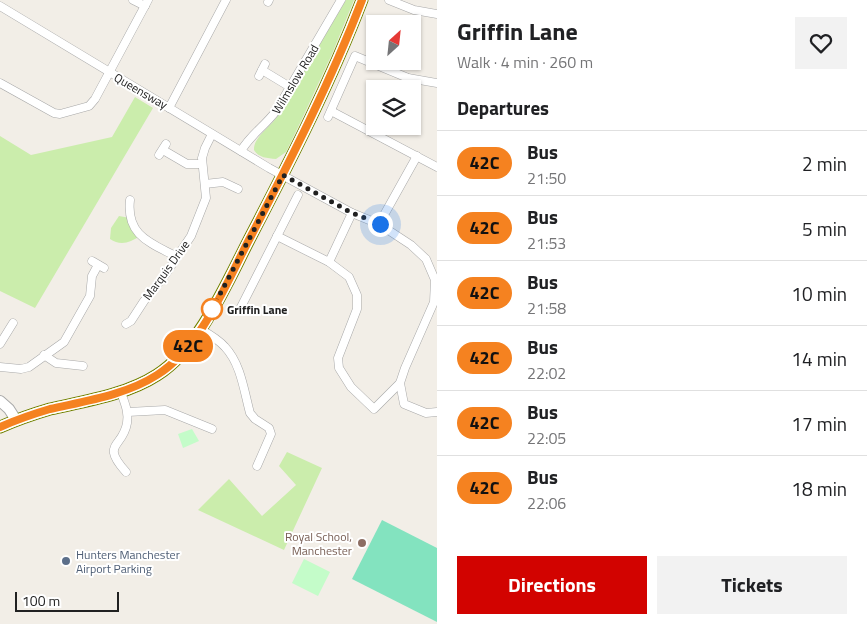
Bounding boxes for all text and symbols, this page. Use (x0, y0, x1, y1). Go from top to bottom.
text: Griffin Lane (457, 13, 578, 49)
north arrow (366, 15, 421, 70)
map controls (366, 15, 421, 135)
button: heart (795, 17, 847, 69)
street label: Wilmslow Road (267, 40, 323, 118)
text: Walk · 4 min · 260 m (457, 50, 593, 74)
street label: Queensway (111, 68, 172, 114)
button: layers (366, 80, 421, 135)
text: Departures (457, 93, 549, 122)
text: Bus (527, 137, 558, 166)
text: 42C (470, 149, 499, 176)
text: 2 min (802, 149, 847, 178)
text: 21:50 (527, 166, 566, 190)
text: Bus (527, 202, 558, 231)
your location (368, 212, 393, 237)
text: 42C (470, 214, 499, 241)
text: 5 min (802, 214, 847, 243)
text: 21:53 (527, 231, 566, 255)
street label: Marquis Drive (138, 236, 194, 304)
text: Bus (527, 267, 558, 296)
text: 42C (470, 279, 499, 306)
text: 10 min (791, 279, 847, 308)
text: 21:58 (527, 296, 566, 320)
marker: Griffin Lane (201, 298, 223, 320)
place label: Griffin Lane (227, 300, 287, 319)
line badge: 42C (159, 330, 217, 362)
text: 42C (173, 332, 203, 359)
text: Bus (527, 332, 558, 361)
text: 42C (470, 344, 499, 371)
text: 14 min (791, 344, 847, 373)
text: 22:02 (527, 361, 566, 385)
text: Bus (527, 397, 558, 426)
text: 42C (470, 409, 499, 436)
text: 17 min (791, 409, 847, 438)
text: 22:05 (527, 426, 566, 450)
text: Bus (527, 462, 558, 491)
text: 42C (470, 474, 499, 501)
text: 18 min (791, 474, 847, 503)
text: 22:06 (527, 491, 566, 515)
place label: Royal School, Manchester (285, 527, 352, 560)
marker: Royal School, Manchester (356, 537, 368, 549)
place label: Hunters Manchester Airport Parking (76, 545, 180, 578)
marker: Hunters Manchester Airport Parking (60, 555, 72, 567)
button: Directions (457, 556, 647, 614)
button: Tickets (657, 556, 847, 614)
scale bar (15, 589, 119, 612)
text: 100 m (22, 590, 60, 611)

